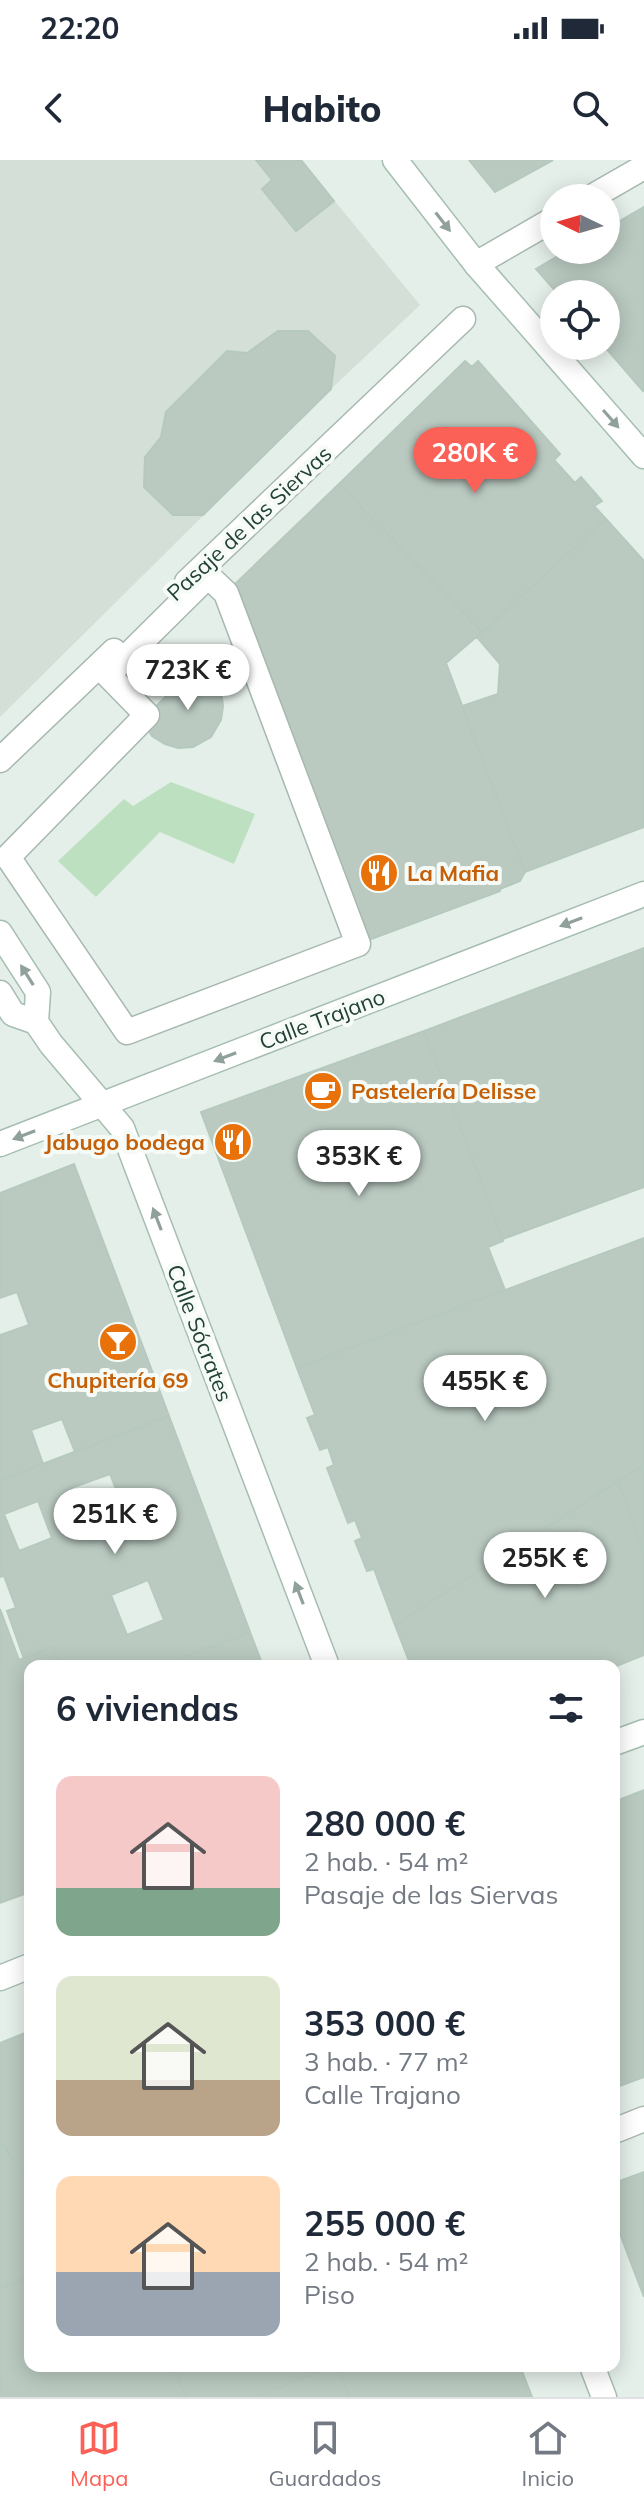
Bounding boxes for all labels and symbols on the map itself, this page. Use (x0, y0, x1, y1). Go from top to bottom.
north arrow (540, 184, 620, 264)
one-way arrow (434, 211, 450, 232)
one-way arrow (602, 410, 620, 429)
pin: 280K € (410, 427, 540, 495)
street label: Pasaje de las Siervas (161, 439, 337, 607)
pin: 723K € (123, 644, 253, 712)
restaurant icon: La Mafia (358, 852, 400, 894)
place label: La Mafia (407, 859, 499, 887)
one-way arrow (559, 916, 583, 929)
one-way arrow (20, 964, 34, 986)
street label: Calle Trajano (255, 982, 389, 1056)
one-way arrow (212, 1051, 236, 1064)
cafe icon: Pastelería Delisse (302, 1070, 344, 1112)
place label: Pastelería Delisse (351, 1077, 536, 1105)
restaurant icon: Jabugo bodega (212, 1121, 254, 1163)
place label: Jabugo bodega (44, 1128, 205, 1156)
one-way arrow (12, 1129, 36, 1142)
pin: 353K € (294, 1130, 424, 1198)
one-way arrow (150, 1207, 163, 1231)
street label: Calle Sócrates (161, 1260, 239, 1406)
bar icon: Chupitería 69 (97, 1321, 139, 1363)
pin: 455K € (420, 1355, 550, 1423)
place label: Chupitería 69 (47, 1366, 189, 1394)
pin: 251K € (50, 1488, 180, 1556)
pin: 255K € (480, 1532, 610, 1600)
one-way arrow (292, 1581, 305, 1605)

